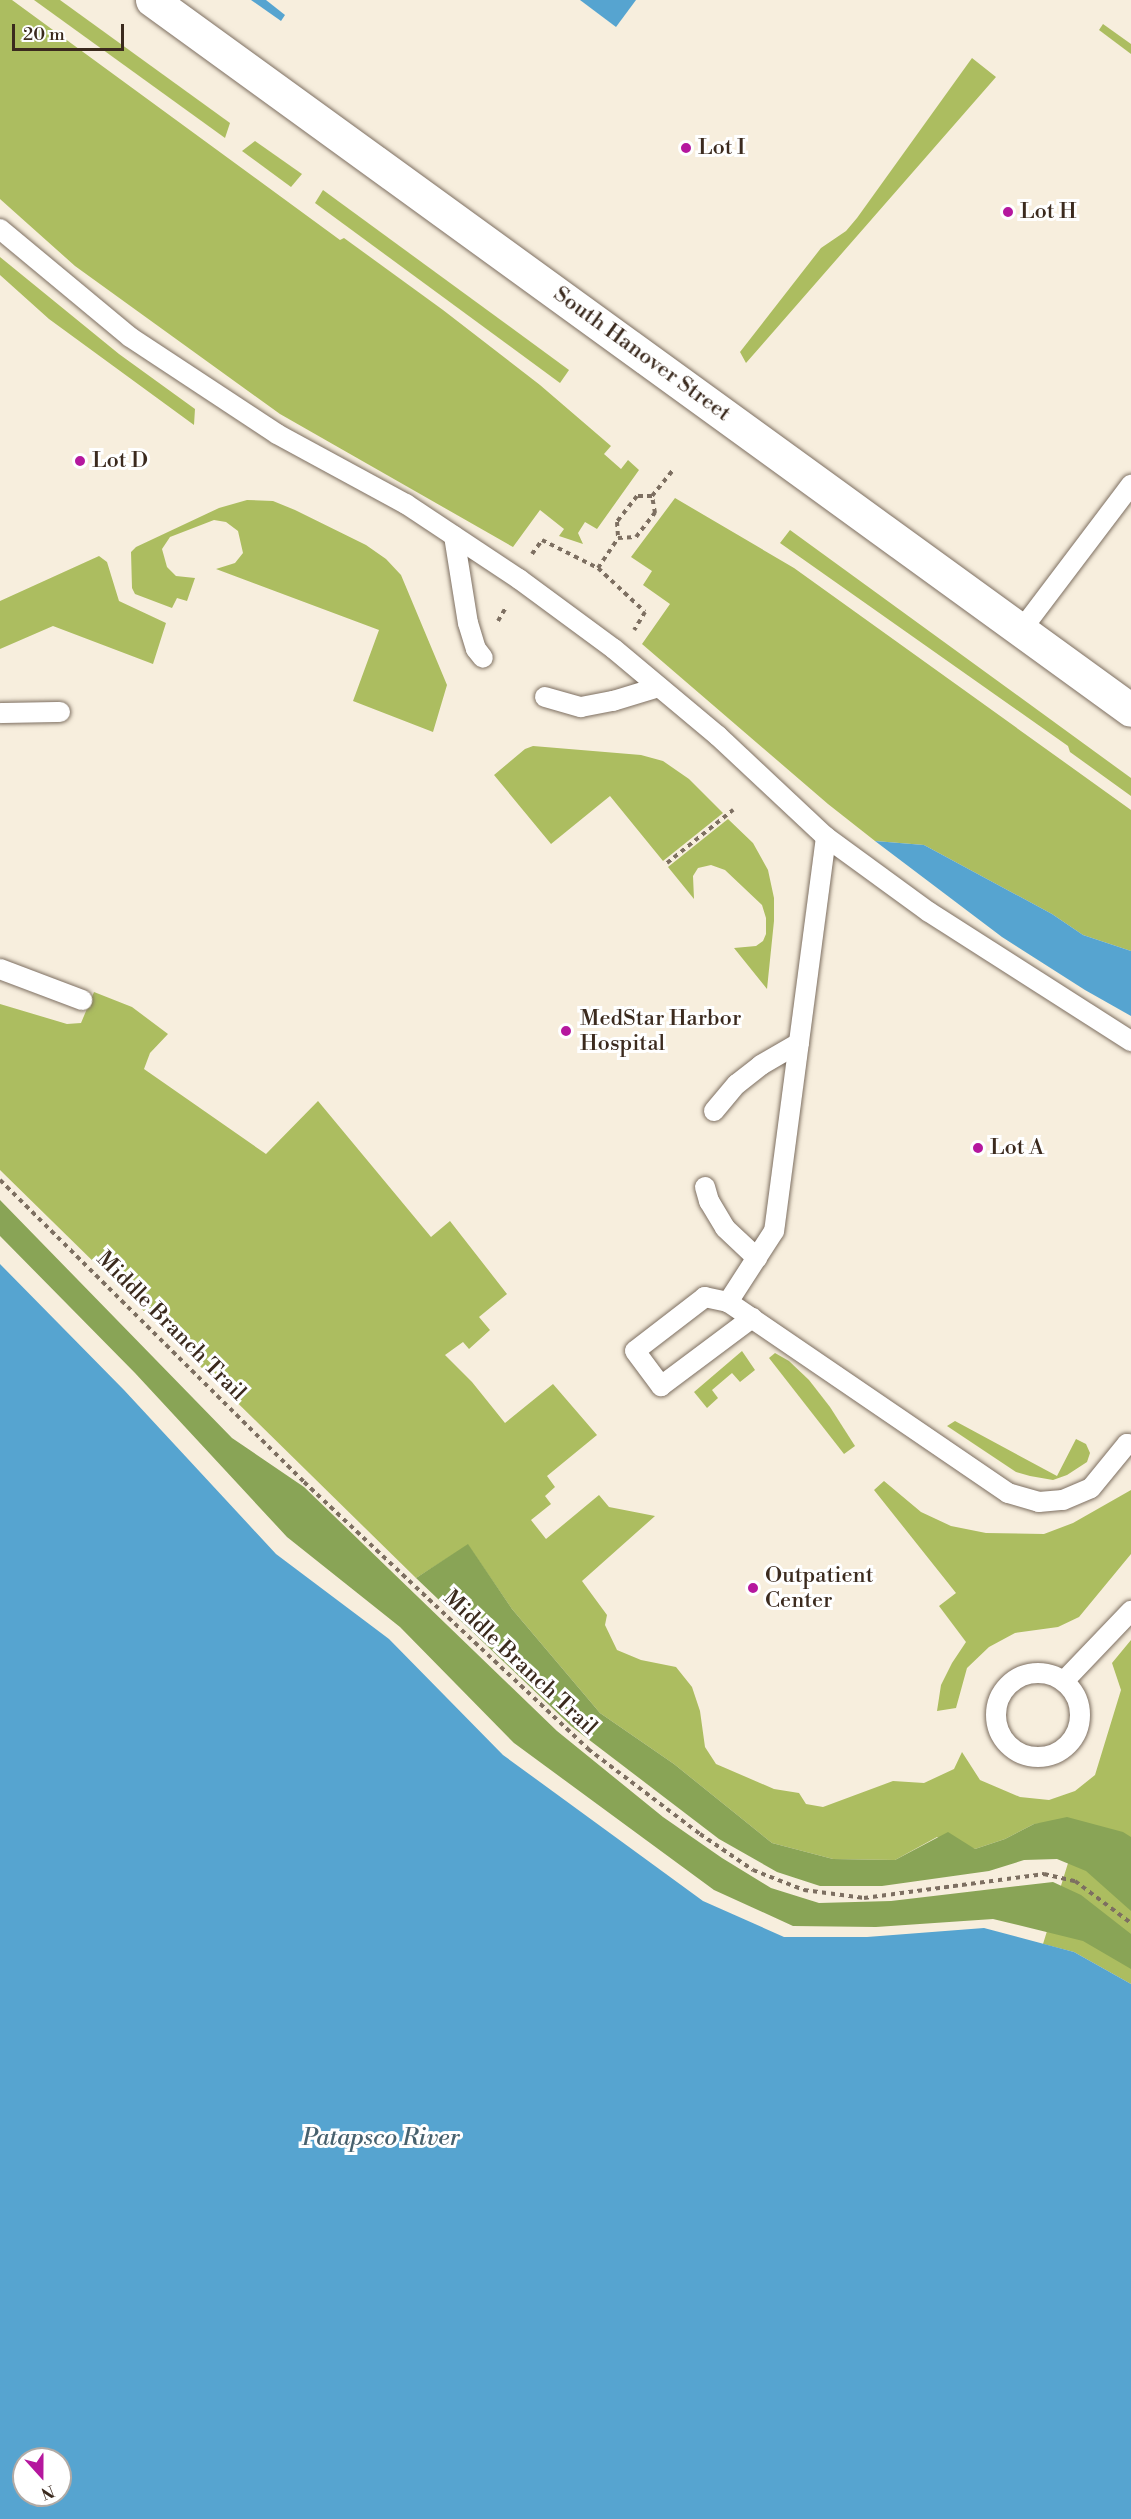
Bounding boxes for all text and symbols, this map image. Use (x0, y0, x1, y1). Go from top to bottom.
scale bar (15, 12, 128, 50)
text: 20 m (23, 23, 65, 46)
place label: Lot I (698, 135, 745, 161)
marker: Lot I (679, 141, 693, 155)
place label: Lot H (1020, 199, 1077, 225)
marker: Lot H (1001, 205, 1015, 219)
street label: South Hanover Street (548, 281, 736, 427)
place label: Lot D (92, 448, 148, 474)
marker: Lot D (73, 454, 87, 468)
place label: MedStar Harbor Hospital (580, 1005, 741, 1056)
marker: MedStar Harbor Hospital (557, 1022, 575, 1040)
place label: Lot A (990, 1135, 1044, 1161)
marker: Lot A (971, 1141, 985, 1155)
street label: Middle Branch Trail (91, 1246, 251, 1406)
place label: Outpatient Center (765, 1562, 873, 1614)
marker: Outpatient Center (746, 1581, 760, 1595)
street label: Middle Branch Trail (438, 1585, 602, 1741)
water label: Patapsco River (302, 2125, 460, 2153)
north arrow (12, 2447, 72, 2507)
text: N (38, 2480, 57, 2504)

